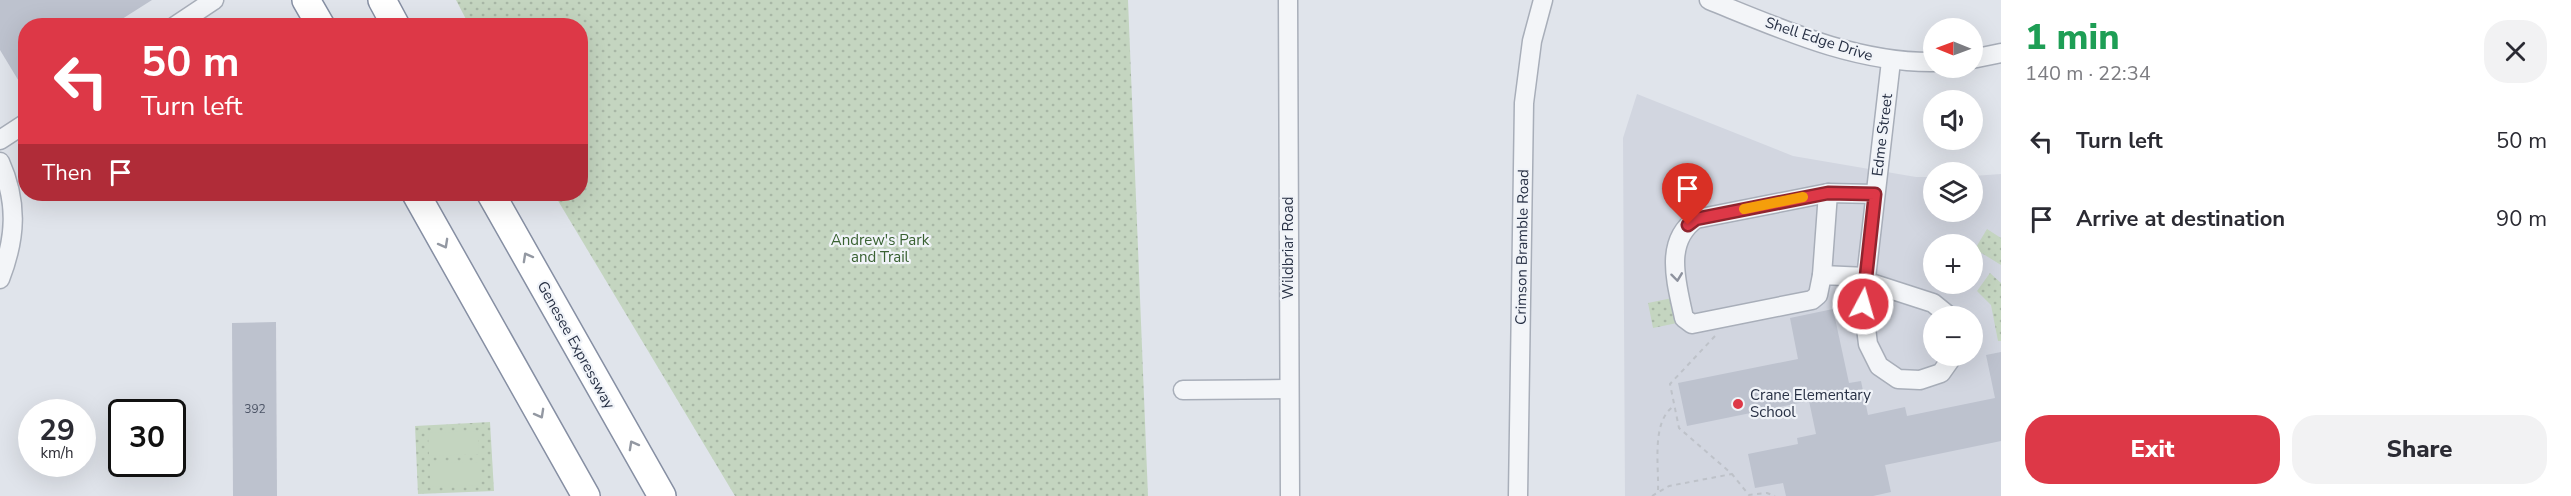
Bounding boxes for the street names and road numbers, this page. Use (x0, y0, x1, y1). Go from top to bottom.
street label: Shell Edge Drive (1763, 12, 1875, 66)
street label: Edme Street (1867, 92, 1897, 177)
street label: Crimson Bramble Road (1511, 169, 1533, 325)
street label: Wildbriar Road (1278, 197, 1298, 299)
street label: Genesee Expressway (533, 277, 620, 413)

